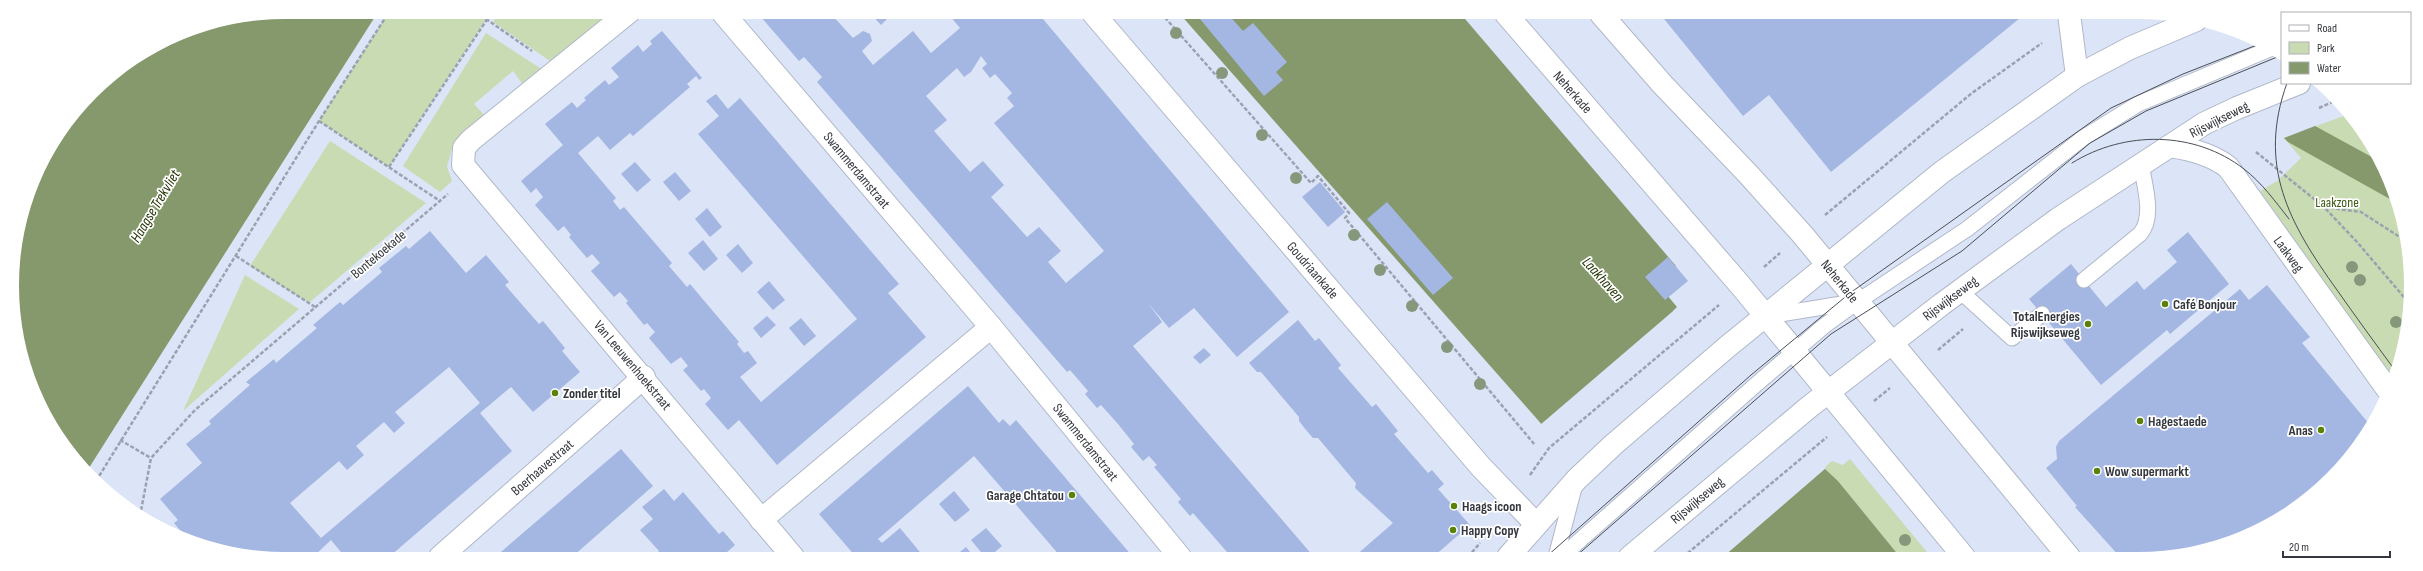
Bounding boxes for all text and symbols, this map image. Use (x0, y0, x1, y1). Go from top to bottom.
legend (2281, 12, 2411, 84)
text: Road (2317, 21, 2337, 36)
text: Park (2317, 41, 2335, 56)
text: Water (2317, 61, 2341, 76)
street label: Neherkade (1550, 68, 1596, 117)
street label: Rijswijkseweg (2187, 97, 2252, 142)
street label: Swammerdamstraat (820, 129, 894, 212)
water label: Haagse Trekvliet (126, 166, 185, 246)
park label: Laakzone (2315, 194, 2359, 211)
street label: Bontekoekade (347, 226, 409, 282)
street label: Laakweg (2270, 233, 2308, 276)
street label: Goudriaankade (1283, 238, 1342, 302)
water label: Laakhaven (1578, 253, 1627, 305)
street label: Neherkade (1817, 256, 1862, 306)
street label: Rijswijkseweg (1919, 272, 1981, 325)
place label: Café Bonjour (2173, 296, 2237, 313)
marker: Café Bonjour (2160, 299, 2170, 309)
place label: TotalEnergies Rijswijkseweg (2011, 308, 2080, 341)
street label: Van Leeuwenhoekstraat (590, 317, 675, 414)
marker: TotalEnergies Rijswijkseweg (2083, 319, 2093, 329)
place label: Zonder titel (563, 385, 621, 402)
marker: Zonder titel (550, 388, 560, 398)
street label: Swammerdamstraat (1049, 400, 1122, 485)
place label: Hagestaede (2148, 413, 2207, 430)
marker: Hagestaede (2135, 416, 2145, 426)
place label: Anas (2288, 422, 2313, 439)
marker: Anas (2316, 425, 2326, 435)
street label: Boerhaavestraat (508, 436, 577, 499)
place label: Wow supermarkt (2105, 463, 2189, 480)
marker: Wow supermarkt (2092, 466, 2102, 476)
street label: Rijswijkseweg (1667, 473, 1728, 528)
place label: Garage Chtatou (987, 487, 1064, 504)
marker: Garage Chtatou (1067, 490, 1077, 500)
place label: Haags icoon (1462, 498, 1522, 515)
marker: Haags icoon (1449, 501, 1459, 511)
place label: Happy Copy (1461, 522, 1519, 539)
marker: Happy Copy (1448, 525, 1458, 535)
scale bar (2283, 533, 2390, 559)
text: 20 m (2289, 540, 2309, 555)

